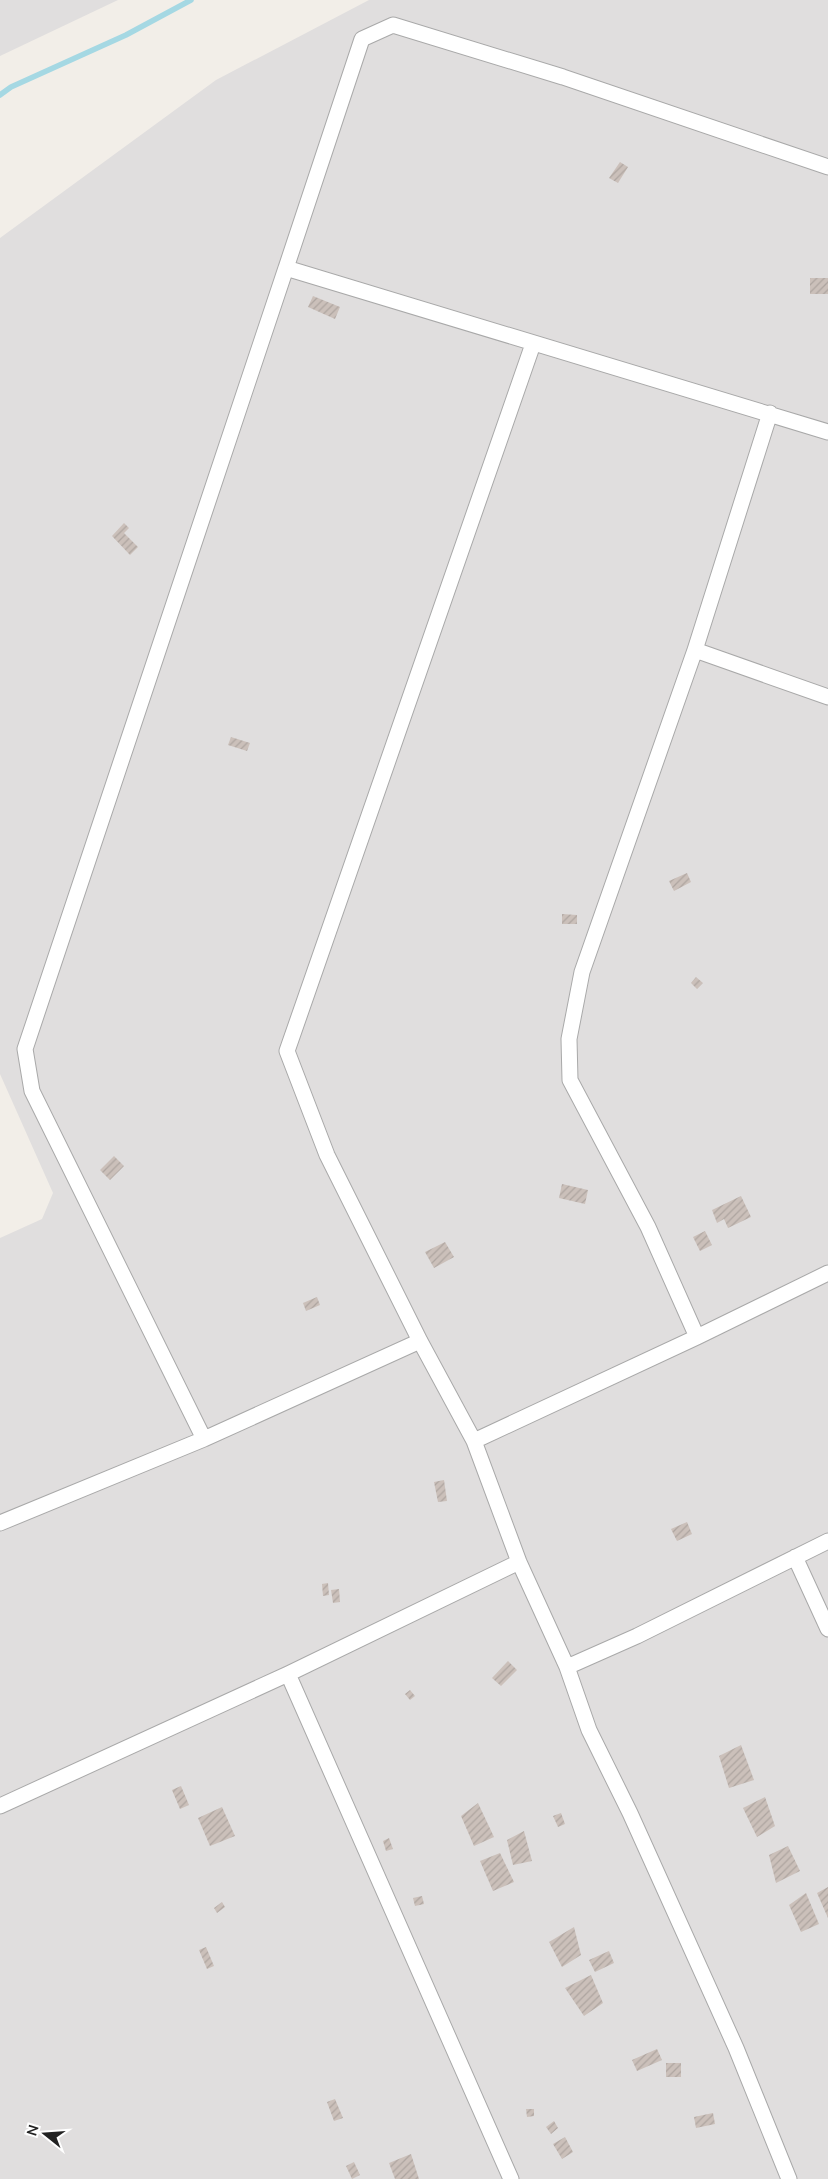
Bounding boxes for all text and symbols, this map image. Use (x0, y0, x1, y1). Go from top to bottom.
north arrow (20, 2109, 70, 2159)
text: N (22, 2123, 43, 2138)

